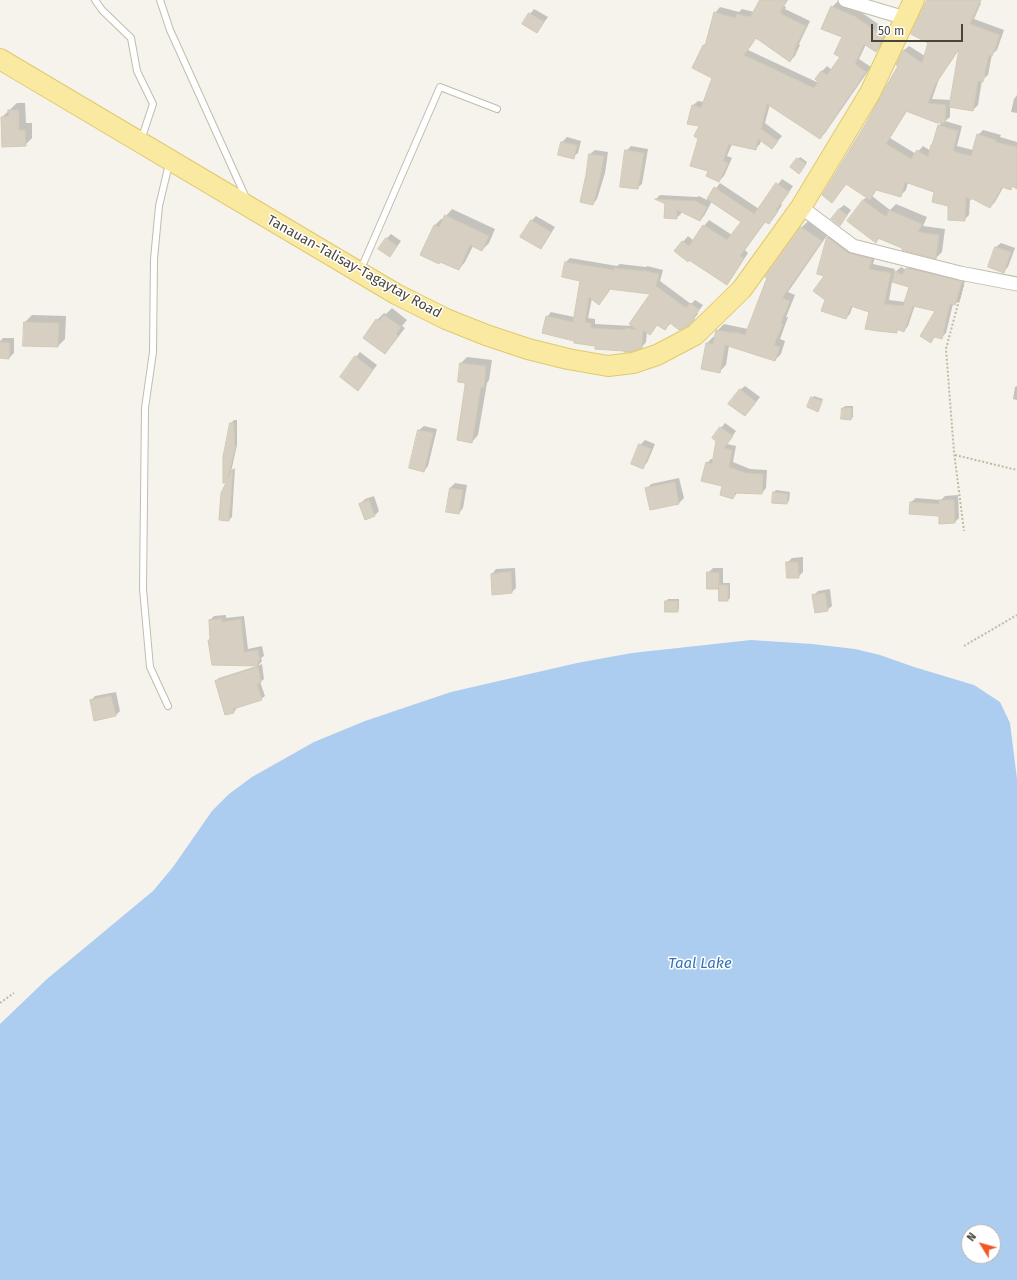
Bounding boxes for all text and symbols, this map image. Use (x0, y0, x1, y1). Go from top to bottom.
scale bar (873, 16, 965, 42)
text: 50 m (878, 24, 904, 38)
street label: Tanauan-Talisay-Tagaytay Road (264, 212, 444, 322)
water label: Taal Lake (668, 955, 732, 973)
north arrow (961, 1224, 1001, 1264)
text: N (964, 1230, 979, 1244)

